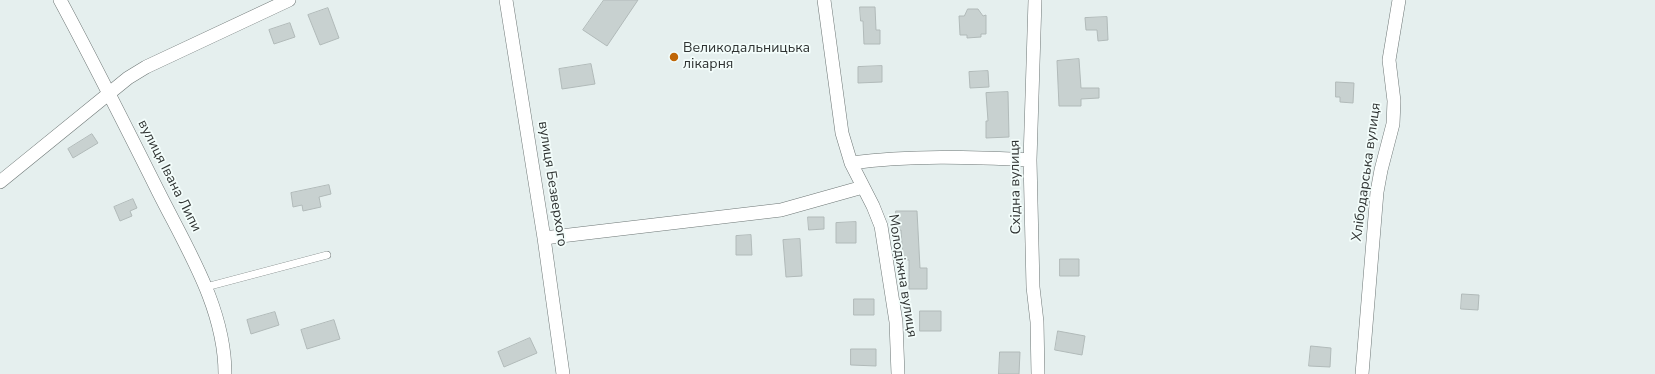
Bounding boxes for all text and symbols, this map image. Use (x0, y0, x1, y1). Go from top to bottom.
place label: Великодальницька лікарня (683, 41, 810, 74)
marker: Великодальницька лікарня (668, 51, 680, 63)
street label: Хлібодарська вулиця (1349, 102, 1385, 242)
street label: вулиця Івана Липи (134, 117, 204, 235)
street label: вулиця Безверхого (534, 120, 570, 248)
street label: Східна вулиця (1007, 140, 1025, 234)
street label: Молодіжна вулиця (884, 213, 920, 339)

